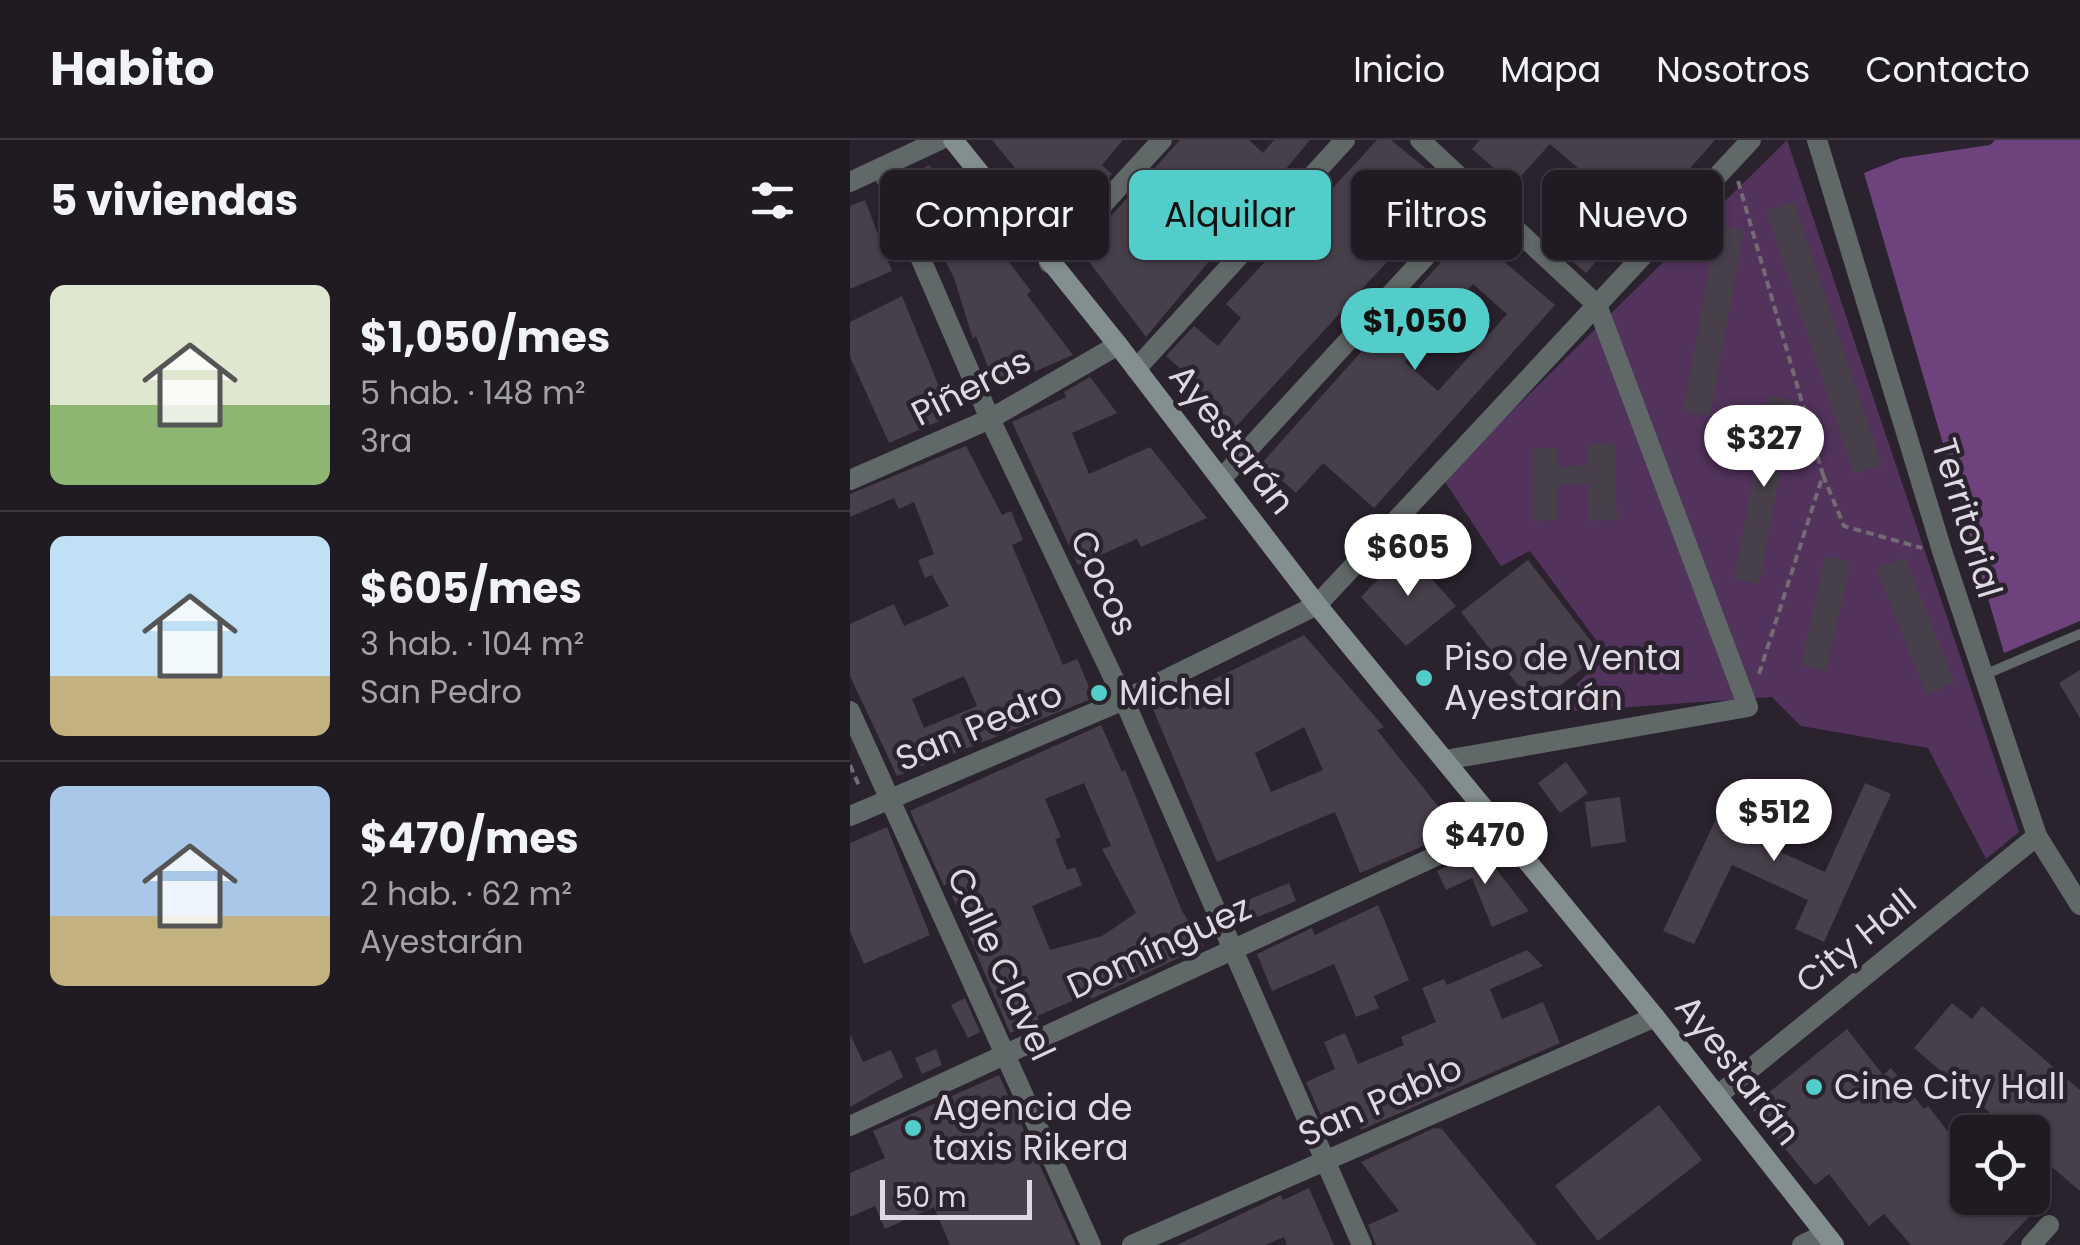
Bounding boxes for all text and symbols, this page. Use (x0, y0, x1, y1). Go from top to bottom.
text: Habito (50, 35, 215, 102)
text: Inicio (1353, 45, 1445, 94)
text: Mapa (1500, 45, 1601, 94)
text: Nosotros (1656, 45, 1810, 94)
text: Contacto (1865, 45, 2030, 94)
chip: Comprar (880, 170, 1109, 260)
chip: Alquilar (1129, 170, 1331, 260)
chip: Filtros (1351, 170, 1522, 260)
chip: Nuevo (1542, 170, 1723, 260)
text: 5 viviendas (50, 171, 298, 230)
icon: filters (745, 173, 800, 228)
pin: $1,050 (1334, 288, 1496, 373)
text: $1,050 (1363, 298, 1467, 343)
text: $1,050/mes (360, 308, 610, 367)
icon: home (130, 325, 250, 445)
street label: Piñeras (903, 336, 1039, 437)
street label: Ayestarán (1158, 353, 1307, 524)
text: 5 hab. · 148 m² (360, 370, 586, 415)
pin: $327 (1705, 405, 1823, 490)
text: $327 (1726, 415, 1802, 460)
text: 3ra (360, 418, 412, 463)
street label: Territorial (1920, 432, 2015, 604)
pin: $605 (1349, 514, 1467, 599)
street label: Cocos (1059, 522, 1150, 644)
text: $605 (1366, 524, 1450, 569)
text: $605/mes (360, 559, 582, 618)
icon: home (130, 576, 250, 696)
text: 3 hab. · 104 m² (360, 621, 584, 666)
place label: Piso de Venta Ayestarán (1444, 633, 1682, 722)
marker: Piso de Venta Ayestarán (1413, 667, 1435, 689)
street label: San Pedro (888, 668, 1070, 783)
place label: Michel (1119, 668, 1232, 717)
text: San Pedro (360, 669, 522, 714)
marker: Michel (1088, 682, 1110, 704)
pin: $512 (1715, 779, 1833, 864)
text: $512 (1738, 789, 1810, 834)
pin: $470 (1426, 802, 1544, 887)
text: $470/mes (360, 809, 579, 868)
text: $470 (1445, 812, 1525, 857)
icon: home (130, 826, 250, 946)
street label: Calle Clavel (935, 859, 1068, 1068)
text: 2 hab. · 62 m² (360, 871, 572, 916)
street label: City Hall (1785, 877, 1926, 1005)
street label: Domínguez (1059, 883, 1259, 1011)
text: Ayestarán (360, 919, 523, 964)
street label: Ayestarán (1664, 984, 1813, 1155)
street label: San Pablo (1290, 1043, 1469, 1158)
place label: Cine City Hall (1834, 1062, 2066, 1111)
marker: Cine City Hall (1803, 1076, 1825, 1098)
place label: Agencia de taxis Rikera (933, 1083, 1133, 1172)
map controls (1950, 1115, 2050, 1215)
button: locate (1950, 1115, 2050, 1215)
marker: Agencia de taxis Rikera (902, 1117, 924, 1139)
scale bar (880, 1175, 1032, 1220)
text: 50 m (895, 1178, 966, 1217)

